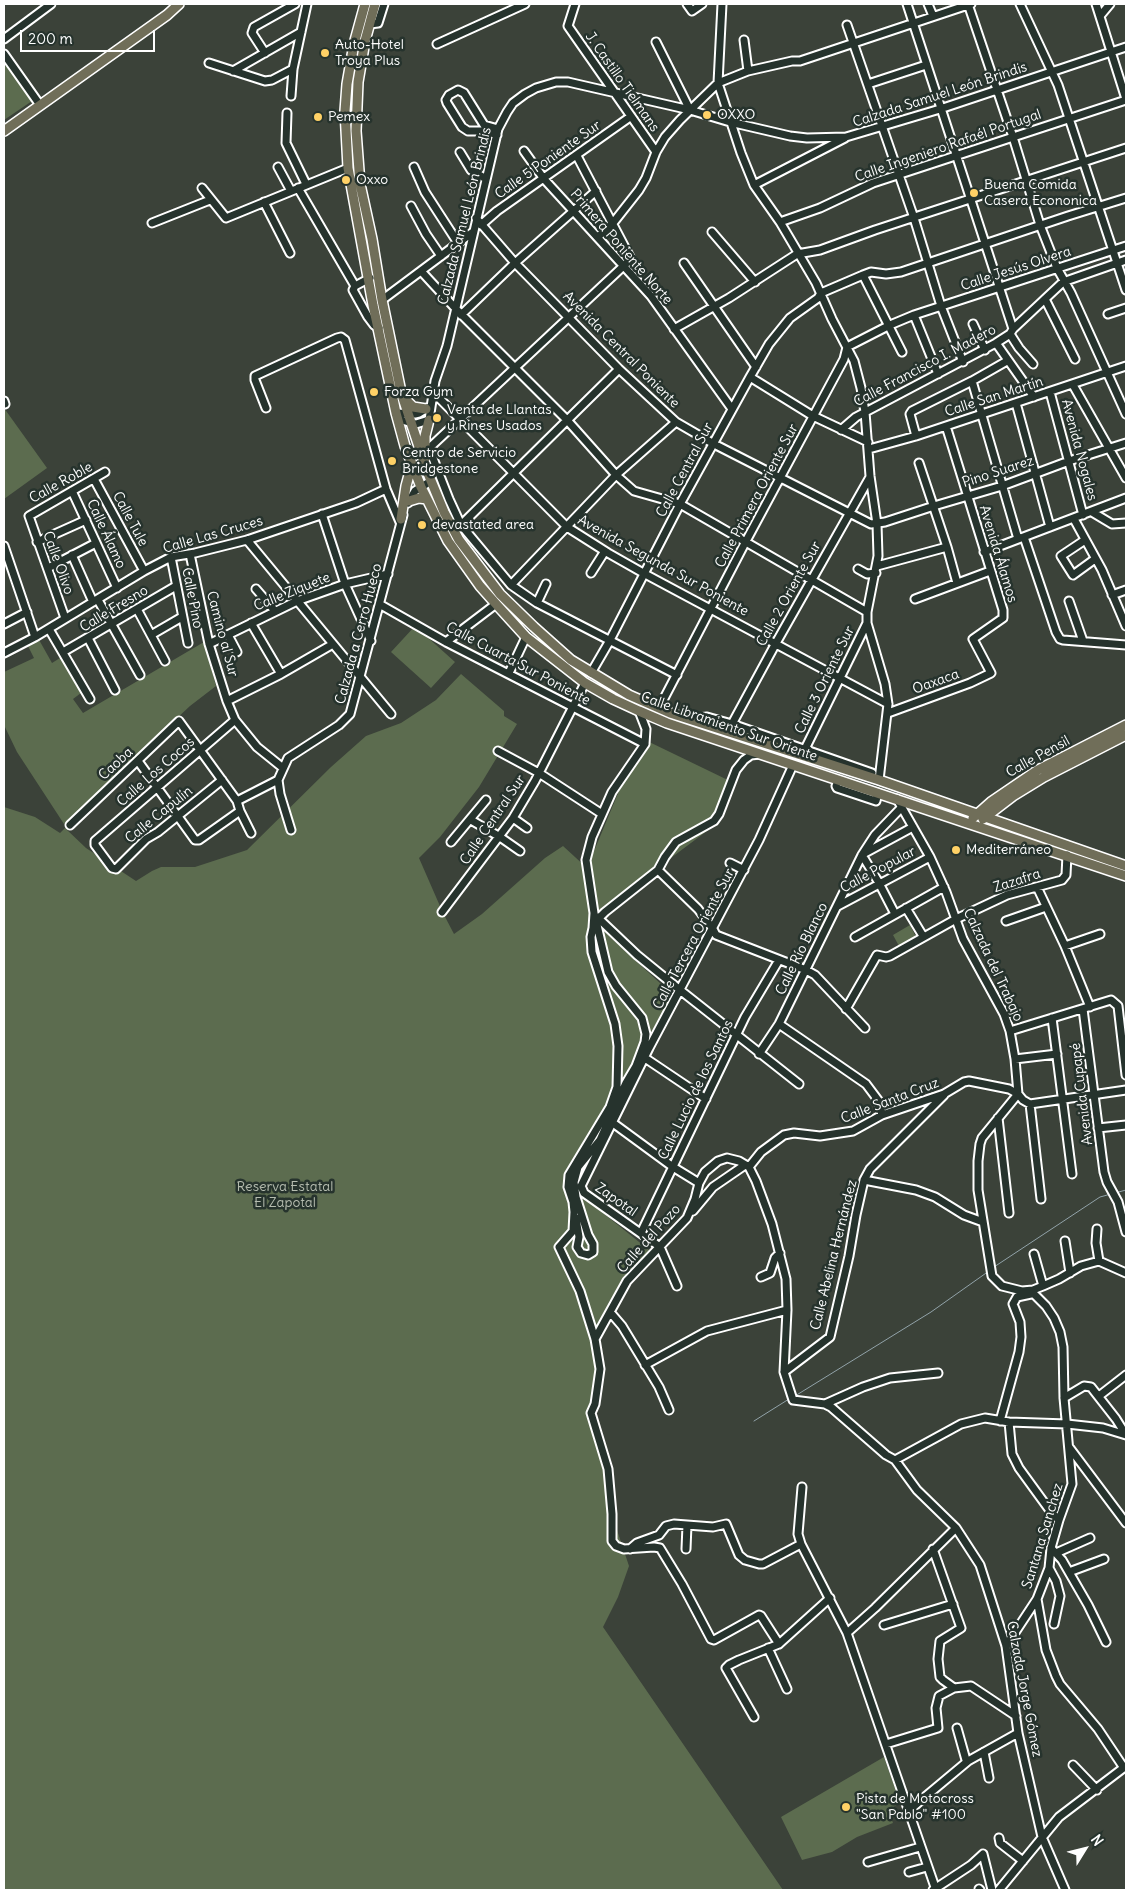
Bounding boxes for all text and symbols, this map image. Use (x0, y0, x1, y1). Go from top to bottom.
scale bar (22, 20, 158, 52)
text: 200 m (28, 29, 73, 48)
street label: J. Castillo Tielmans (581, 29, 663, 135)
place label: Auto-Hotel Troya Plus (335, 37, 404, 70)
marker: Auto-Hotel Troya Plus (319, 47, 331, 59)
street label: Calzada Samuel León Brindis (851, 59, 1029, 131)
street label: Calle Ingeniero Rafaél Portugal (853, 106, 1043, 186)
place label: OXXO (717, 107, 755, 123)
place label: Pemex (328, 109, 370, 125)
marker: OXXO (701, 109, 713, 121)
marker: Pemex (312, 111, 324, 123)
street label: Calle 5 Poniente Sur (492, 117, 604, 203)
street label: Calzada Samuel León Brindis (435, 126, 495, 306)
place label: Oxxo (356, 172, 388, 188)
marker: Oxxo (340, 174, 352, 186)
place label: Buena Comida Casera Econonica (984, 177, 1097, 210)
street label: Primera Poniente Norte (566, 186, 676, 308)
marker: Buena Comida Casera Econonica (968, 187, 980, 199)
street label: Calle Jesús Olvera (959, 243, 1073, 295)
street label: Avenida Central Poniente (559, 288, 683, 412)
street label: Calle Francisco I. Madero (851, 321, 999, 411)
street label: Calle San Martín (943, 373, 1045, 421)
place label: Forza Gym (384, 384, 453, 400)
marker: Forza Gym (368, 386, 380, 398)
street label: Avenida Nogales (1057, 397, 1101, 503)
place label: Venta de Llantas y Rines Usados (447, 402, 552, 434)
marker: Venta de Llantas y Rines Usados (431, 412, 443, 424)
street label: Calle Central Sur (653, 420, 717, 520)
street label: Calle Primera Oriente Sur (712, 421, 802, 571)
place label: Centro de Servicio Bridgestone (402, 445, 516, 478)
street label: Pino Suarez (960, 453, 1036, 491)
marker: Centro de Servicio Bridgestone (386, 455, 398, 467)
street label: Calle Roble (27, 459, 95, 507)
street label: Calle Tule (109, 489, 151, 549)
street label: Calle Álamo (83, 497, 129, 571)
street label: Avenida Álamos (975, 503, 1021, 605)
street label: Avenida Segunda Sur Poniente (575, 512, 751, 620)
street label: Calle Las Cruces (161, 513, 265, 557)
place label: devastated area (432, 517, 534, 533)
marker: devastated area (416, 519, 428, 531)
street label: Calle Olivo (39, 529, 77, 597)
street label: Calle 2 Oriente Sur (753, 539, 825, 649)
street label: Calzada a Cerro Hueco (332, 562, 386, 706)
street label: Calle Pino (178, 566, 206, 630)
street label: Calle Ziquete (251, 569, 333, 615)
street label: Calle Fresno (77, 582, 151, 636)
street label: Camino al Sur (203, 589, 241, 679)
street label: Calle Cuarta Sur Poniente (443, 619, 593, 709)
street label: Calle 3 Oriente Sur (792, 623, 858, 737)
street label: Oaxaca (910, 666, 962, 698)
street label: Calle Libramiento Sur Oriente (639, 689, 819, 765)
street label: Calle Pensil (1003, 733, 1073, 781)
street label: Calle Los Cocos (114, 734, 198, 810)
street label: Caoba (95, 744, 137, 784)
street label: Calle Central Sur (457, 772, 529, 868)
street label: Calle Capulín (122, 783, 196, 847)
place label: Mediterráneo (966, 842, 1051, 858)
street label: Calle Popular (837, 843, 919, 897)
marker: Mediterráneo (950, 844, 962, 856)
street label: Calle Tercera Oriente Sur (650, 866, 738, 1012)
street label: Zazafra (991, 866, 1043, 896)
street label: Calle Río Blanco (772, 900, 832, 998)
street label: Calzada del Trabajo (959, 906, 1027, 1024)
street label: Calle Lucio de los Santos (655, 1017, 737, 1163)
street label: Avenida Cupapé (1067, 1042, 1097, 1146)
street label: Calle Santa Cruz (839, 1075, 941, 1127)
street label: Calle Abelina Hernández (807, 1178, 861, 1332)
park label: Reserva Estatal El Zapotal (237, 1179, 333, 1212)
street label: Zapotal (592, 1180, 640, 1220)
street label: Calle del Pozo (614, 1201, 684, 1277)
street label: Santana Sanchez (1019, 1481, 1067, 1591)
street label: Calzada Jorge Gómez (1003, 1620, 1045, 1758)
place label: Pista de Motocross "San Pablo" #100 (856, 1791, 974, 1824)
marker: Pista de Motocross "San Pablo" #100 (840, 1801, 852, 1813)
north arrow (1060, 1824, 1110, 1874)
text: N (1087, 1831, 1107, 1849)

